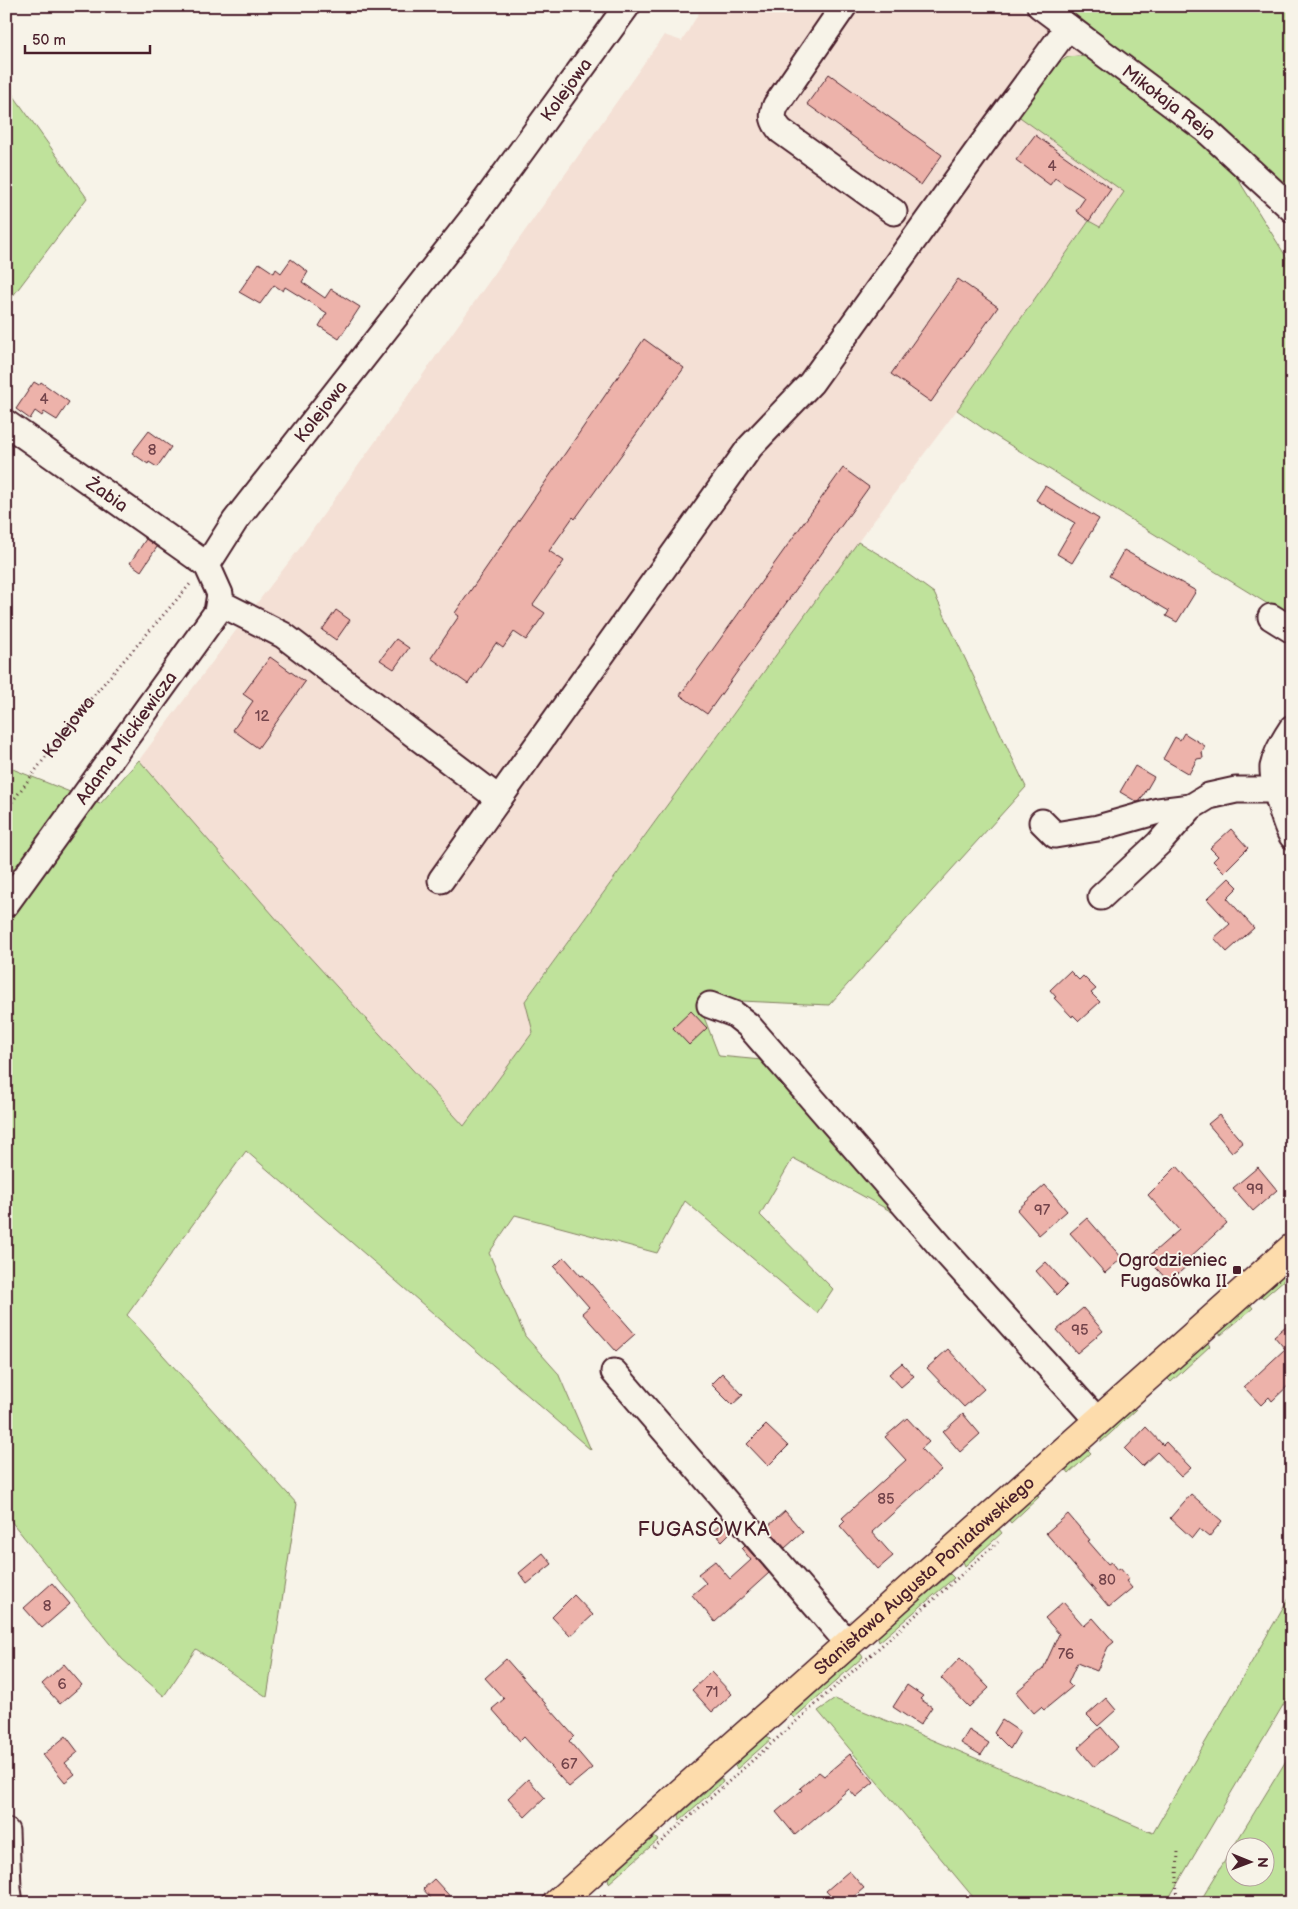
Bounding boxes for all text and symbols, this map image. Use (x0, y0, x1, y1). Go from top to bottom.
scale bar (25, 22, 150, 54)
text: 50 m (32, 31, 66, 50)
street label: Kolejowa (536, 54, 596, 125)
street label: Mikołaja Reja (1118, 61, 1220, 144)
house number: 4 (1047, 157, 1057, 176)
street label: Kolejowa (290, 377, 351, 447)
house number: 4 (39, 390, 49, 409)
house number: 8 (148, 441, 157, 460)
street label: Żabia (82, 471, 132, 516)
street label: Adama Mickiewicza (71, 667, 181, 808)
street label: Kolejowa (38, 691, 99, 762)
house number: 12 (255, 707, 269, 726)
house number: 99 (1246, 1180, 1264, 1199)
house number: 97 (1034, 1201, 1051, 1220)
place label: Ogrodzieniec Fugasówka II (1118, 1250, 1227, 1292)
marker: Ogrodzieniec Fugasówka II (1231, 1264, 1243, 1276)
house number: 95 (1071, 1321, 1089, 1340)
street label: Stanisława Augusta Poniatowskiego (810, 1472, 1039, 1679)
house number: 85 (877, 1490, 895, 1509)
district label: FUGASÓWKA (638, 1517, 770, 1542)
house number: 80 (1098, 1571, 1116, 1590)
house number: 8 (43, 1597, 52, 1616)
house number: 76 (1058, 1645, 1074, 1664)
house number: 6 (57, 1675, 67, 1694)
house number: 71 (705, 1683, 719, 1702)
house number: 67 (561, 1755, 578, 1774)
north arrow (1226, 1836, 1276, 1886)
text: N (1254, 1857, 1271, 1868)

